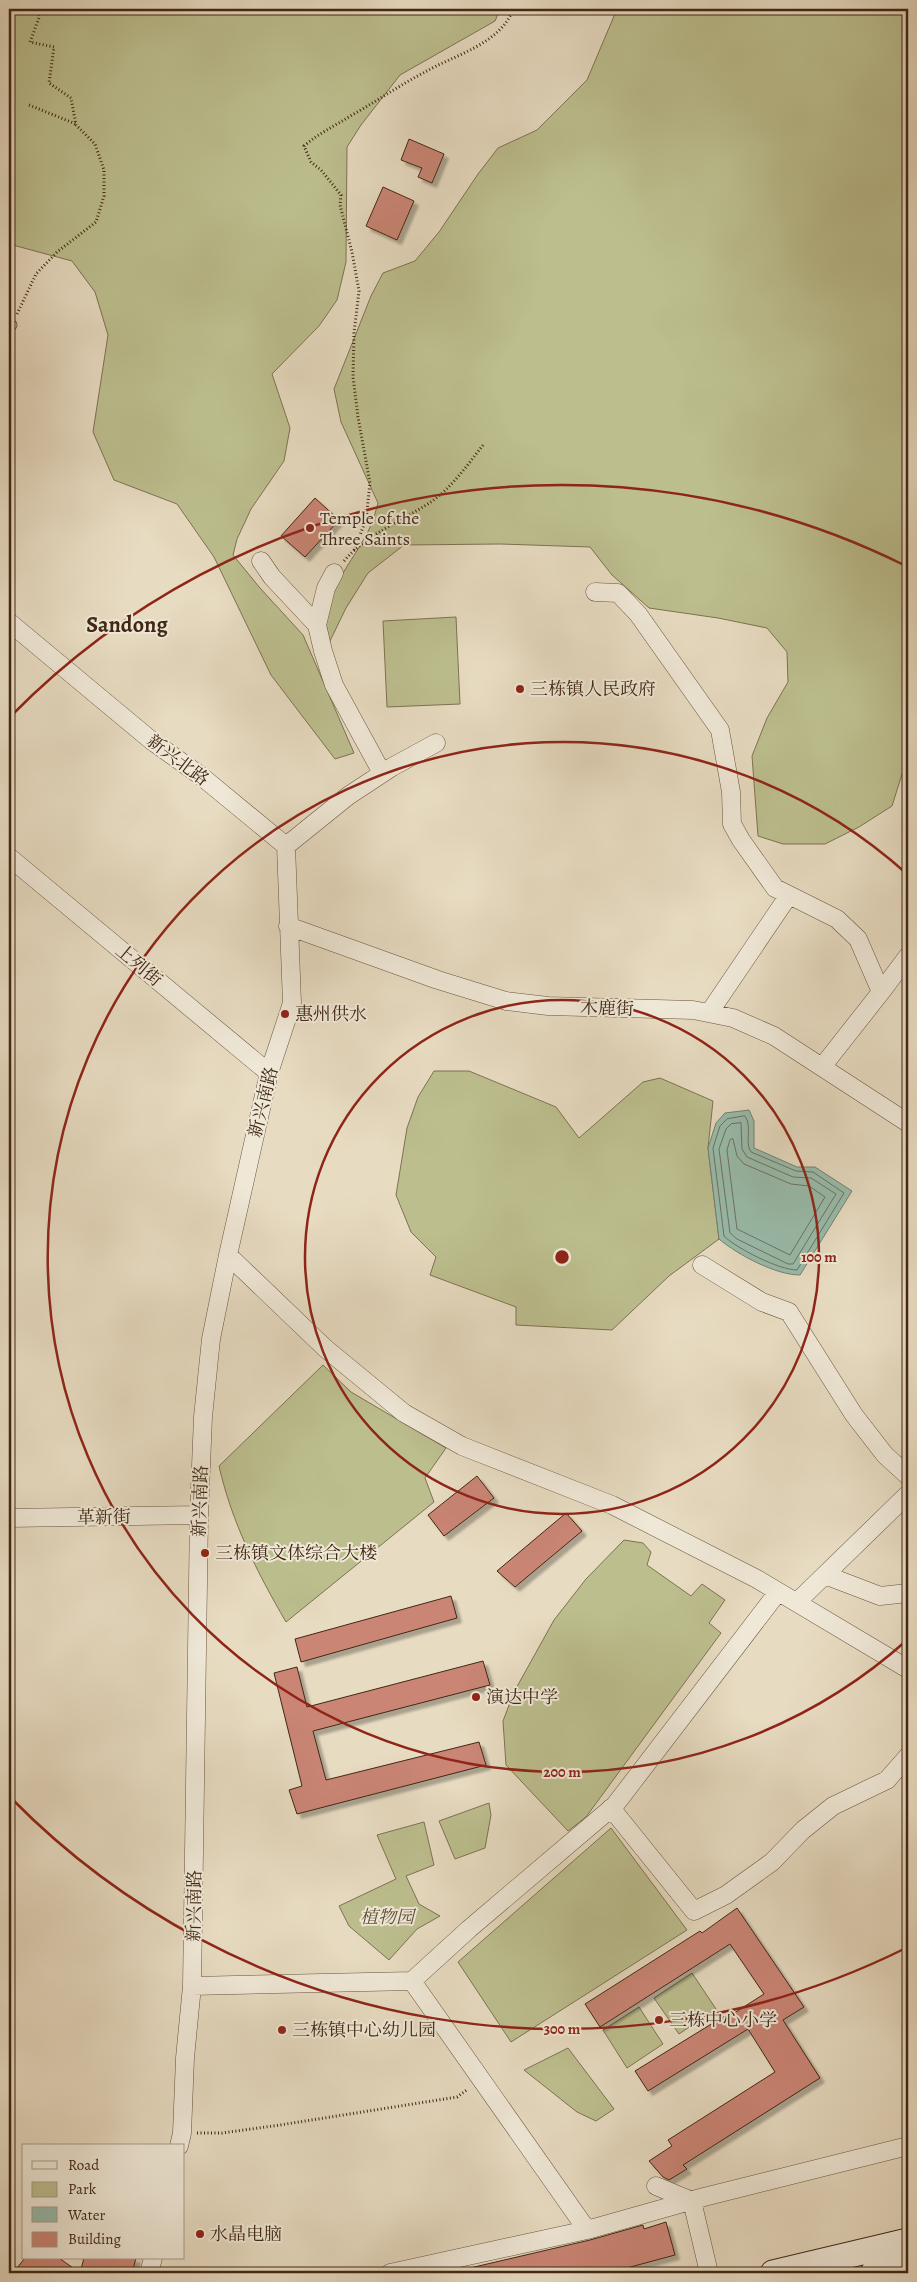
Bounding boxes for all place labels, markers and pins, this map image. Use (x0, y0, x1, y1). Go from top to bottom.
place label: Temple of the Three Saints (320, 506, 419, 551)
marker: Temple of the Three Saints (304, 522, 316, 534)
place label: 三栋镇人民政府 (530, 677, 656, 701)
marker: 三栋镇人民政府 (514, 683, 526, 695)
place label: 惠州供水 (295, 1002, 367, 1026)
marker: 惠州供水 (279, 1008, 291, 1020)
centre of rings (553, 1248, 571, 1266)
place label: 三栋镇文体综合大楼 (215, 1541, 377, 1565)
marker: 三栋镇文体综合大楼 (199, 1547, 211, 1559)
place label: 演达中学 (486, 1685, 558, 1709)
marker: 演达中学 (470, 1691, 482, 1703)
place label: 三栋中心小学 (669, 2008, 777, 2032)
marker: 三栋中心小学 (653, 2014, 665, 2026)
place label: 三栋镇中心幼儿园 (292, 2018, 436, 2042)
marker: 三栋镇中心幼儿园 (276, 2024, 288, 2036)
place label: 水晶电脑 (210, 2222, 282, 2246)
marker: 水晶电脑 (194, 2228, 206, 2240)

